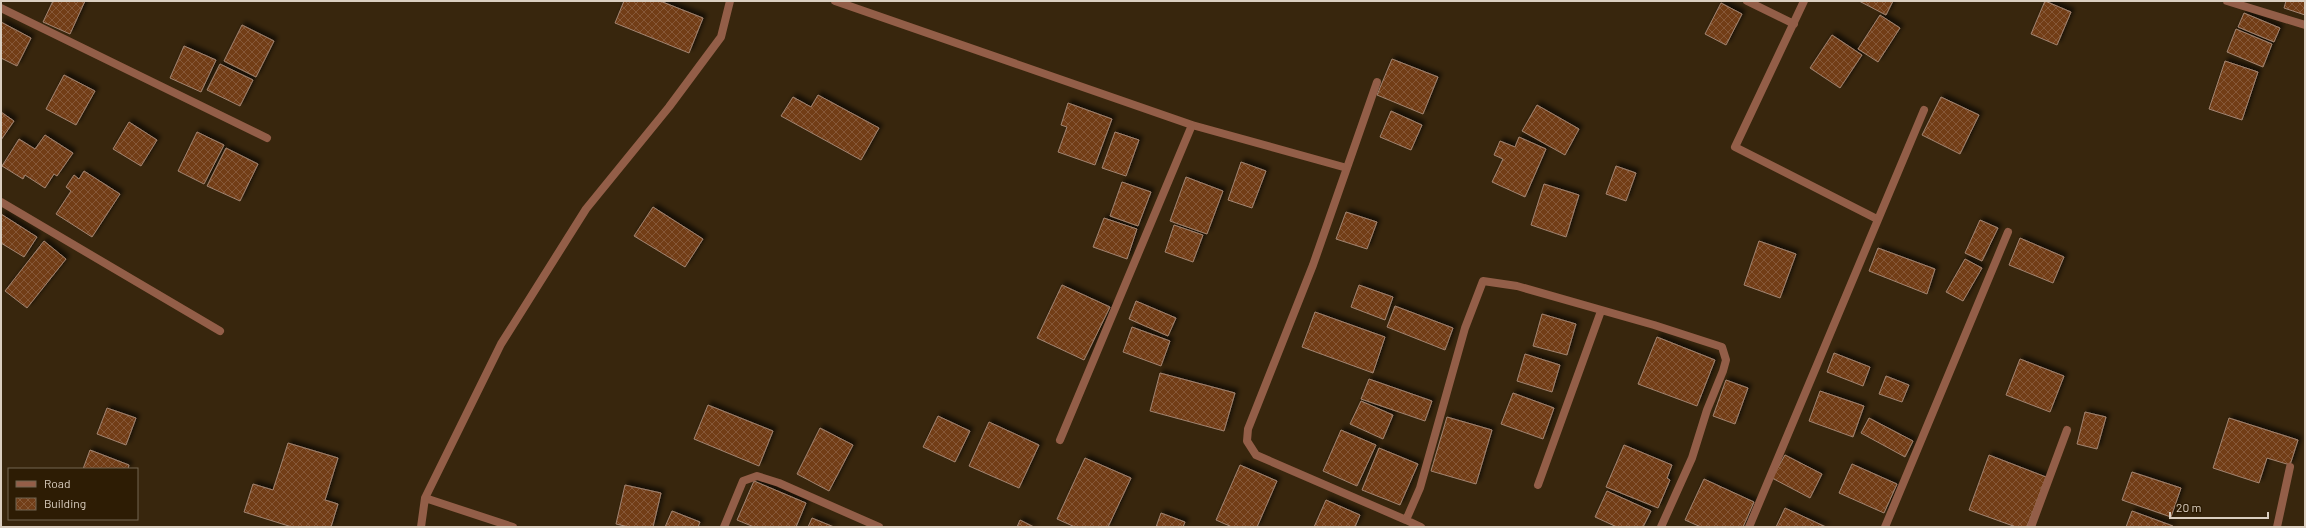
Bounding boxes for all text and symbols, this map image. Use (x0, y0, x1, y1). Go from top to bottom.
legend (8, 468, 138, 520)
text: Road (44, 476, 71, 490)
scale bar (2170, 494, 2268, 520)
text: Building (44, 496, 86, 510)
text: 20 m (2176, 500, 2202, 514)

